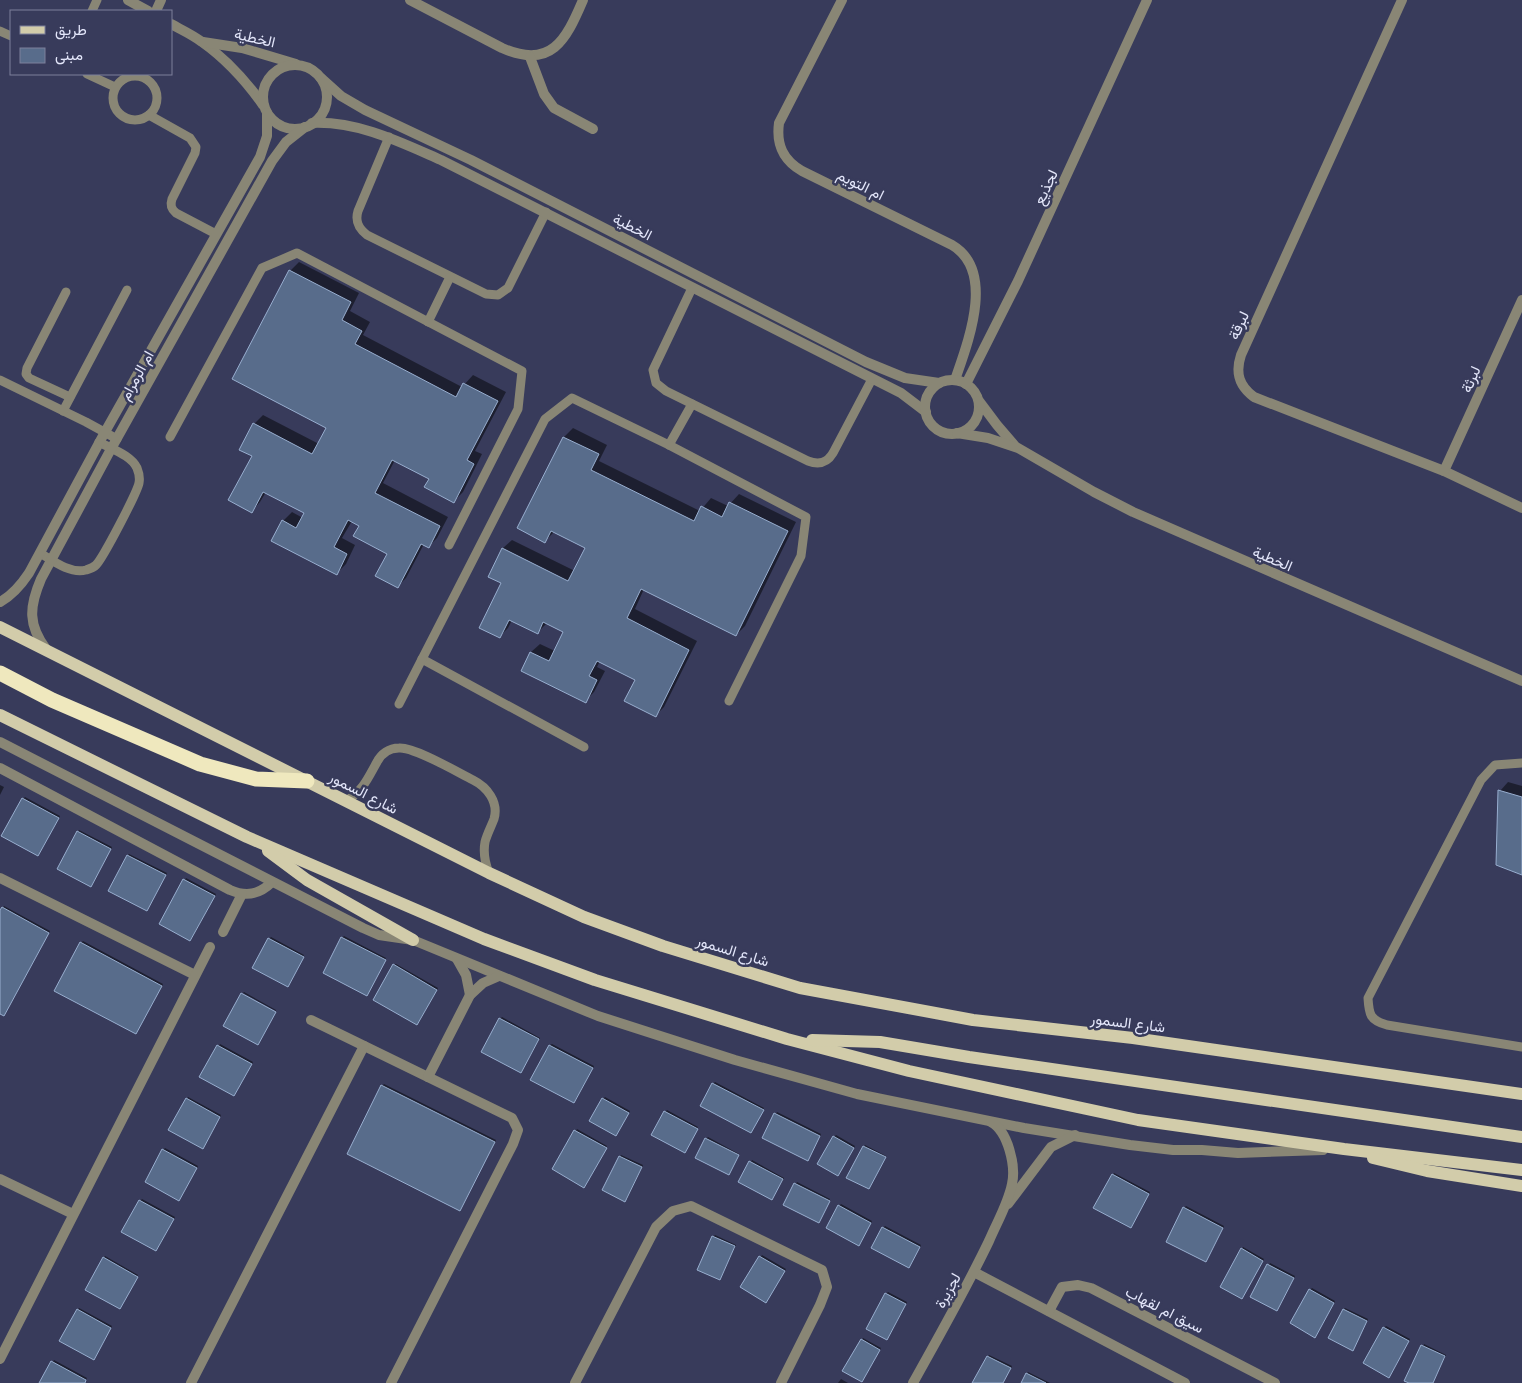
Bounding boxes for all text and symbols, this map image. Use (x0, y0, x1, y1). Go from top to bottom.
legend (10, 10, 172, 75)
text: طريق (55, 20, 87, 40)
street label: الخطية (233, 24, 277, 51)
text: مبنى (55, 45, 83, 65)
street label: ام التويم (834, 165, 888, 205)
street label: لجذيع (1029, 166, 1064, 209)
street label: الخطية (610, 209, 656, 244)
street label: لبرقة (1224, 308, 1253, 342)
street label: ام الرمرام (115, 347, 159, 404)
street label: لبرثة (1456, 363, 1485, 395)
street label: الخطية (1250, 542, 1296, 575)
street label: شارع السمور (324, 767, 402, 820)
street label: شارع السمور (693, 930, 772, 972)
street label: شارع السمور (1088, 1008, 1166, 1038)
street label: لجزيرة (930, 1269, 965, 1311)
street label: سيق ام لقهاب (1122, 1282, 1207, 1338)

